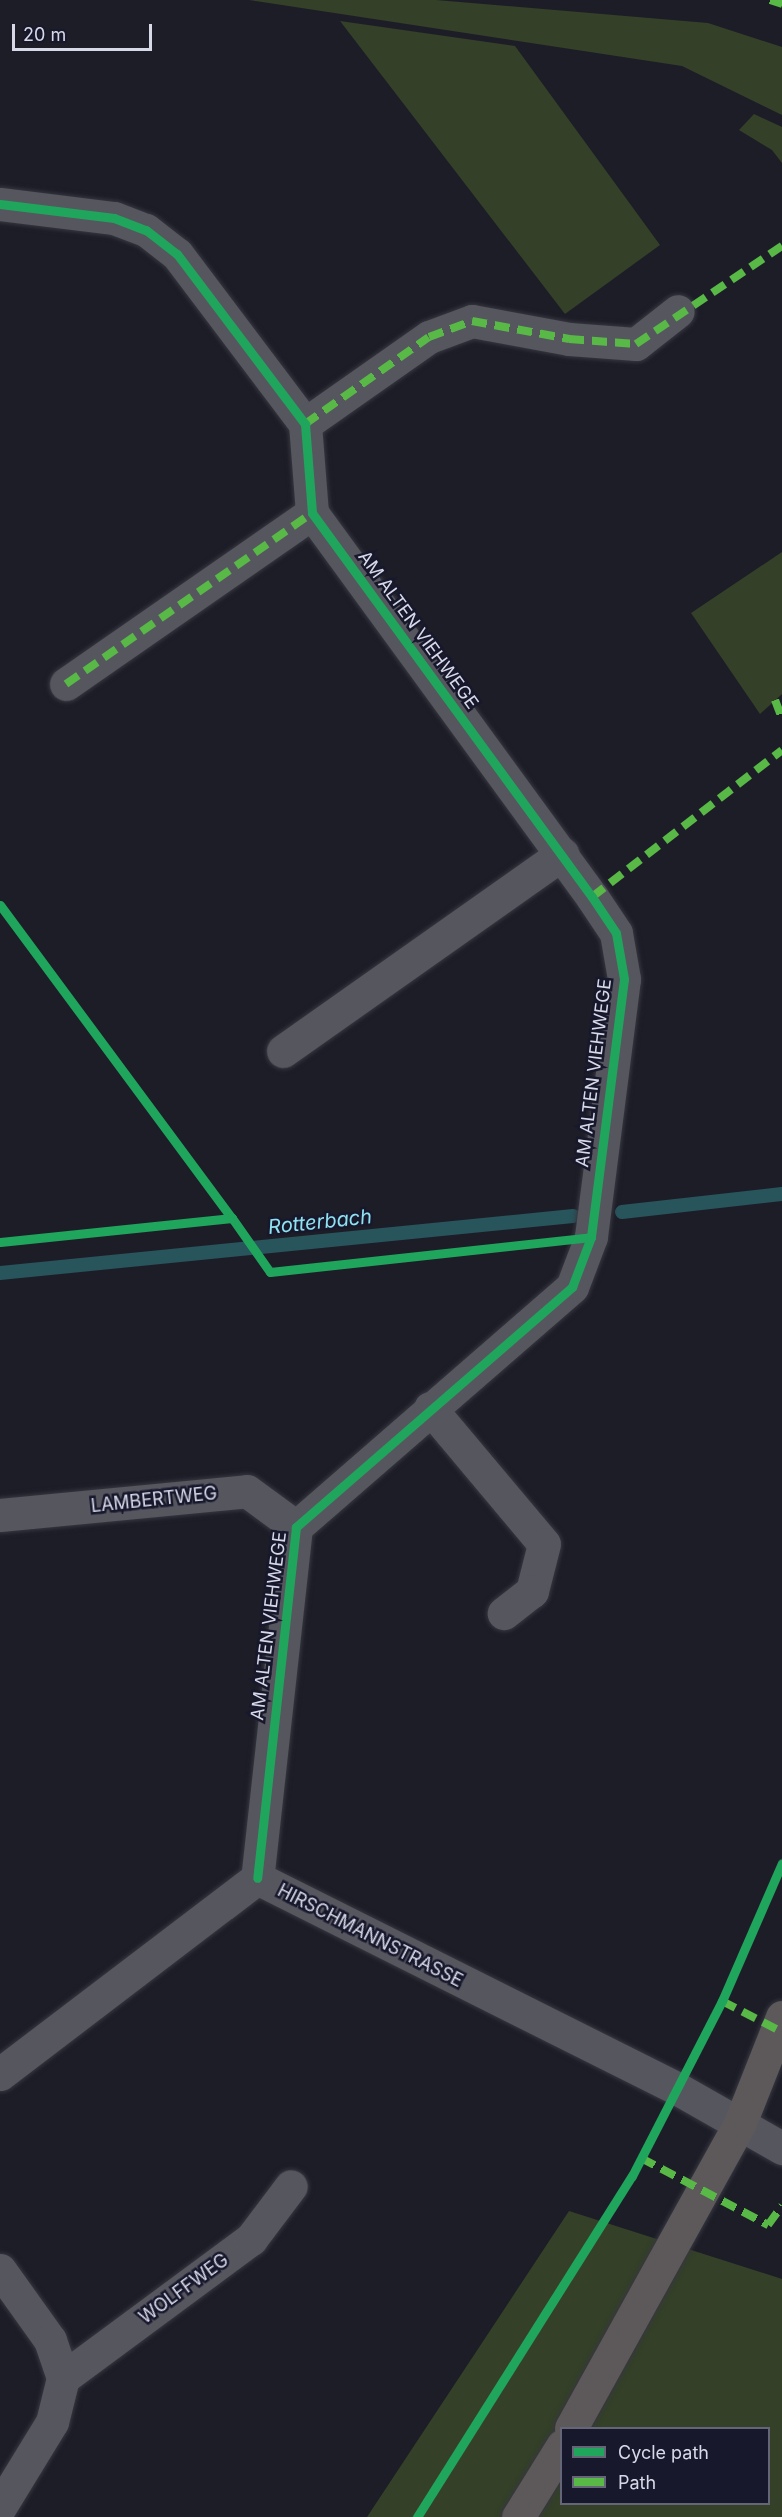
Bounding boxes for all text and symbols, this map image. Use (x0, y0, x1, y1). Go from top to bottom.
scale bar (15, 12, 154, 50)
text: 20 m (23, 24, 66, 45)
street label: AM ALTEN VIEHWEGE (353, 547, 483, 713)
street label: AM ALTEN VIEHWEGE (572, 977, 616, 1169)
water label: Rotterbach (267, 1205, 373, 1239)
street label: LAMBERTWEG (90, 1483, 218, 1517)
street label: AM ALTEN VIEHWEGE (247, 1530, 291, 1722)
street label: HIRSCHMANNSTRASSE (274, 1880, 466, 1992)
street label: WOLFFWEG (135, 2249, 233, 2329)
legend (560, 2427, 770, 2505)
text: Cycle path (618, 2442, 709, 2463)
text: Path (618, 2472, 656, 2493)

